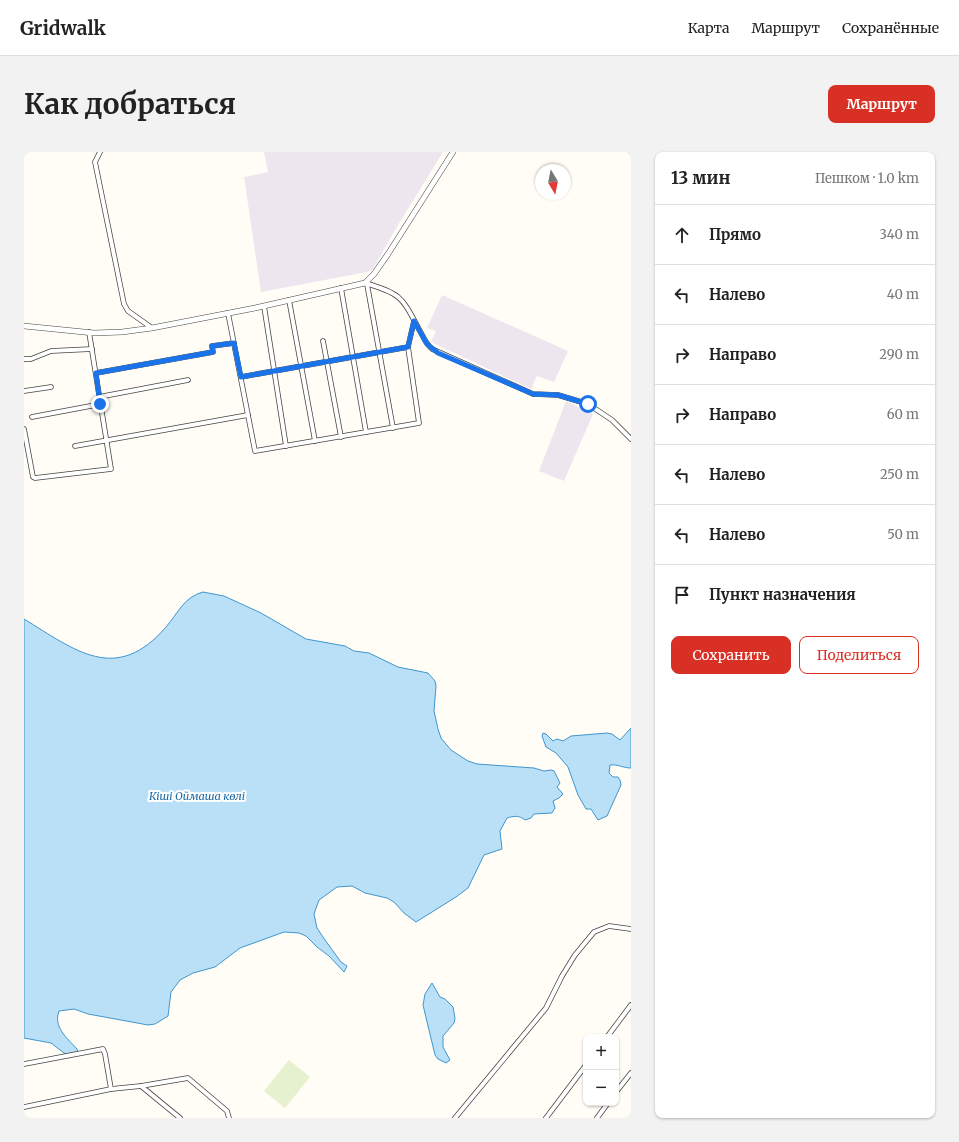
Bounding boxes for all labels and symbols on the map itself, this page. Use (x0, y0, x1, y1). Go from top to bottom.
north arrow (535, 164, 571, 200)
route end (91, 395, 109, 413)
route start (579, 395, 597, 413)
water label: Кіші Оймаша көлi (149, 789, 245, 803)

